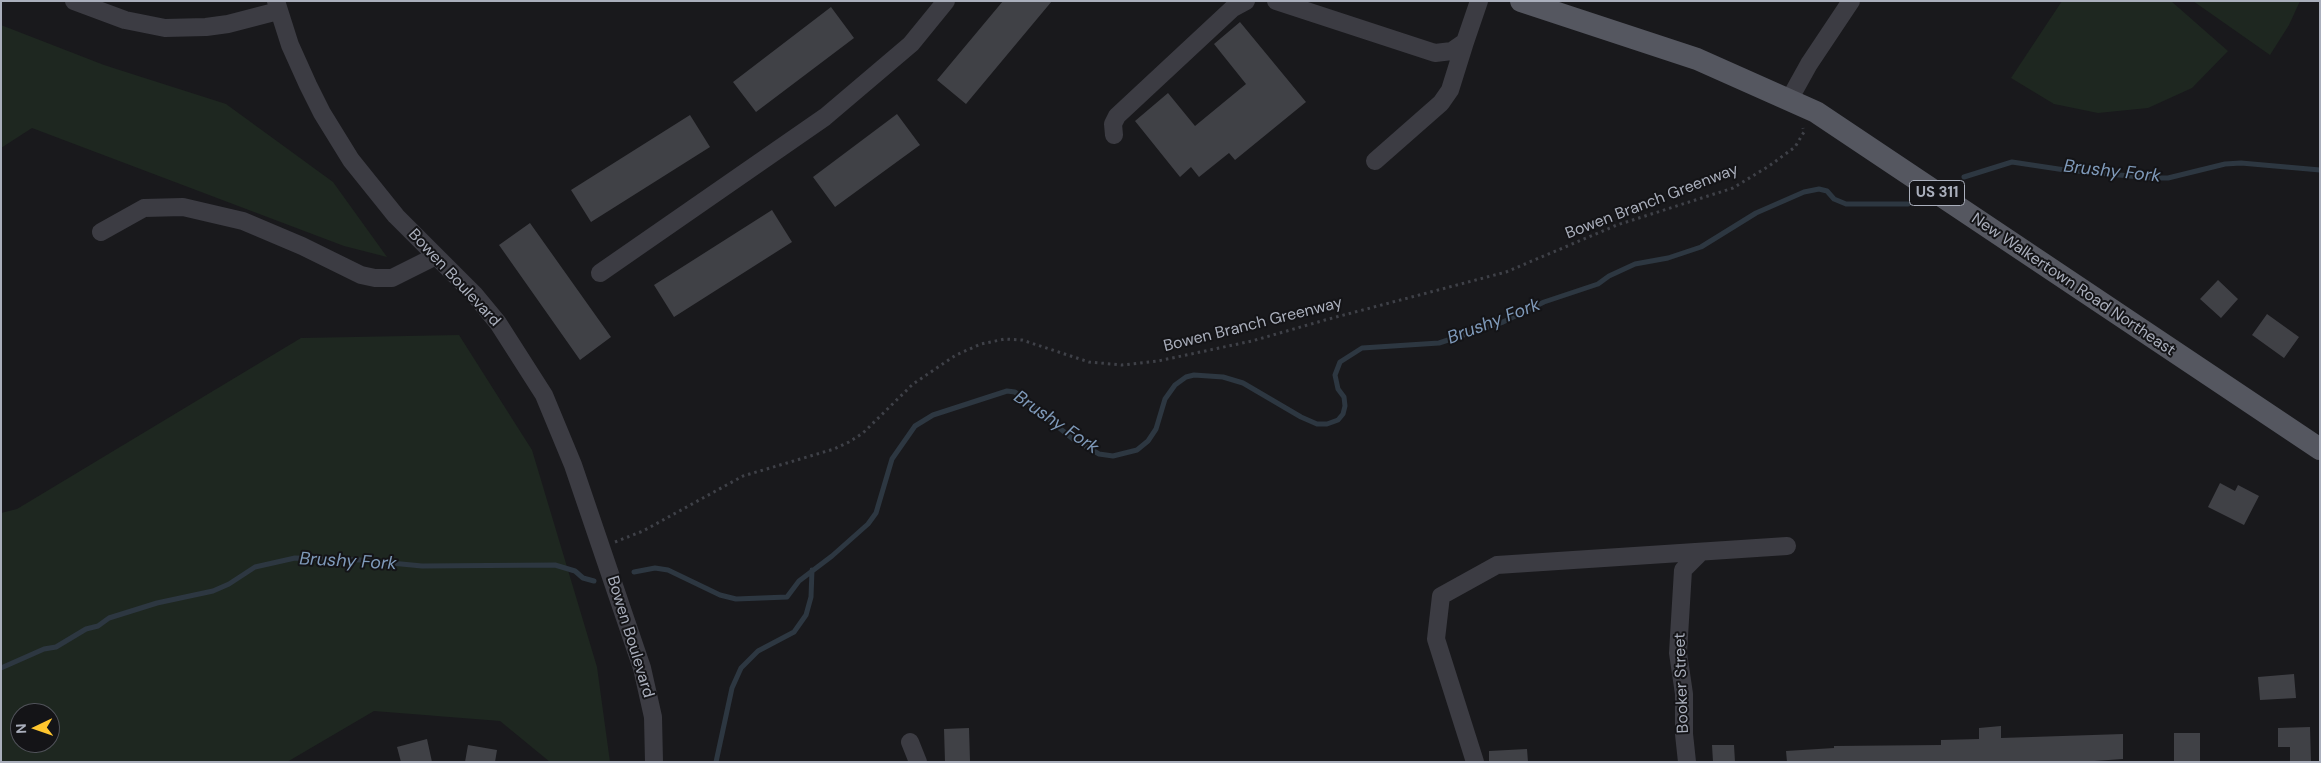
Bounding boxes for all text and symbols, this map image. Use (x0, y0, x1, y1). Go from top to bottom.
water label: Brushy Fork (2062, 156, 2162, 188)
street label: Bowen Branch Greenway (1563, 160, 1741, 244)
road number: US 311 (1910, 180, 1964, 206)
street label: New Walkertown Road Northeast (1967, 209, 2179, 361)
street label: Bowen Boulevard (404, 225, 504, 331)
street label: Bowen Branch Greenway (1162, 293, 1344, 357)
water label: Brushy Fork (1445, 294, 1543, 350)
water label: Brushy Fork (1009, 387, 1103, 459)
water label: Brushy Fork (299, 549, 397, 575)
street label: Bowen Boulevard (602, 574, 658, 700)
street label: Booker Street (1671, 632, 1693, 734)
north arrow (10, 703, 60, 753)
text: N (12, 723, 30, 734)

